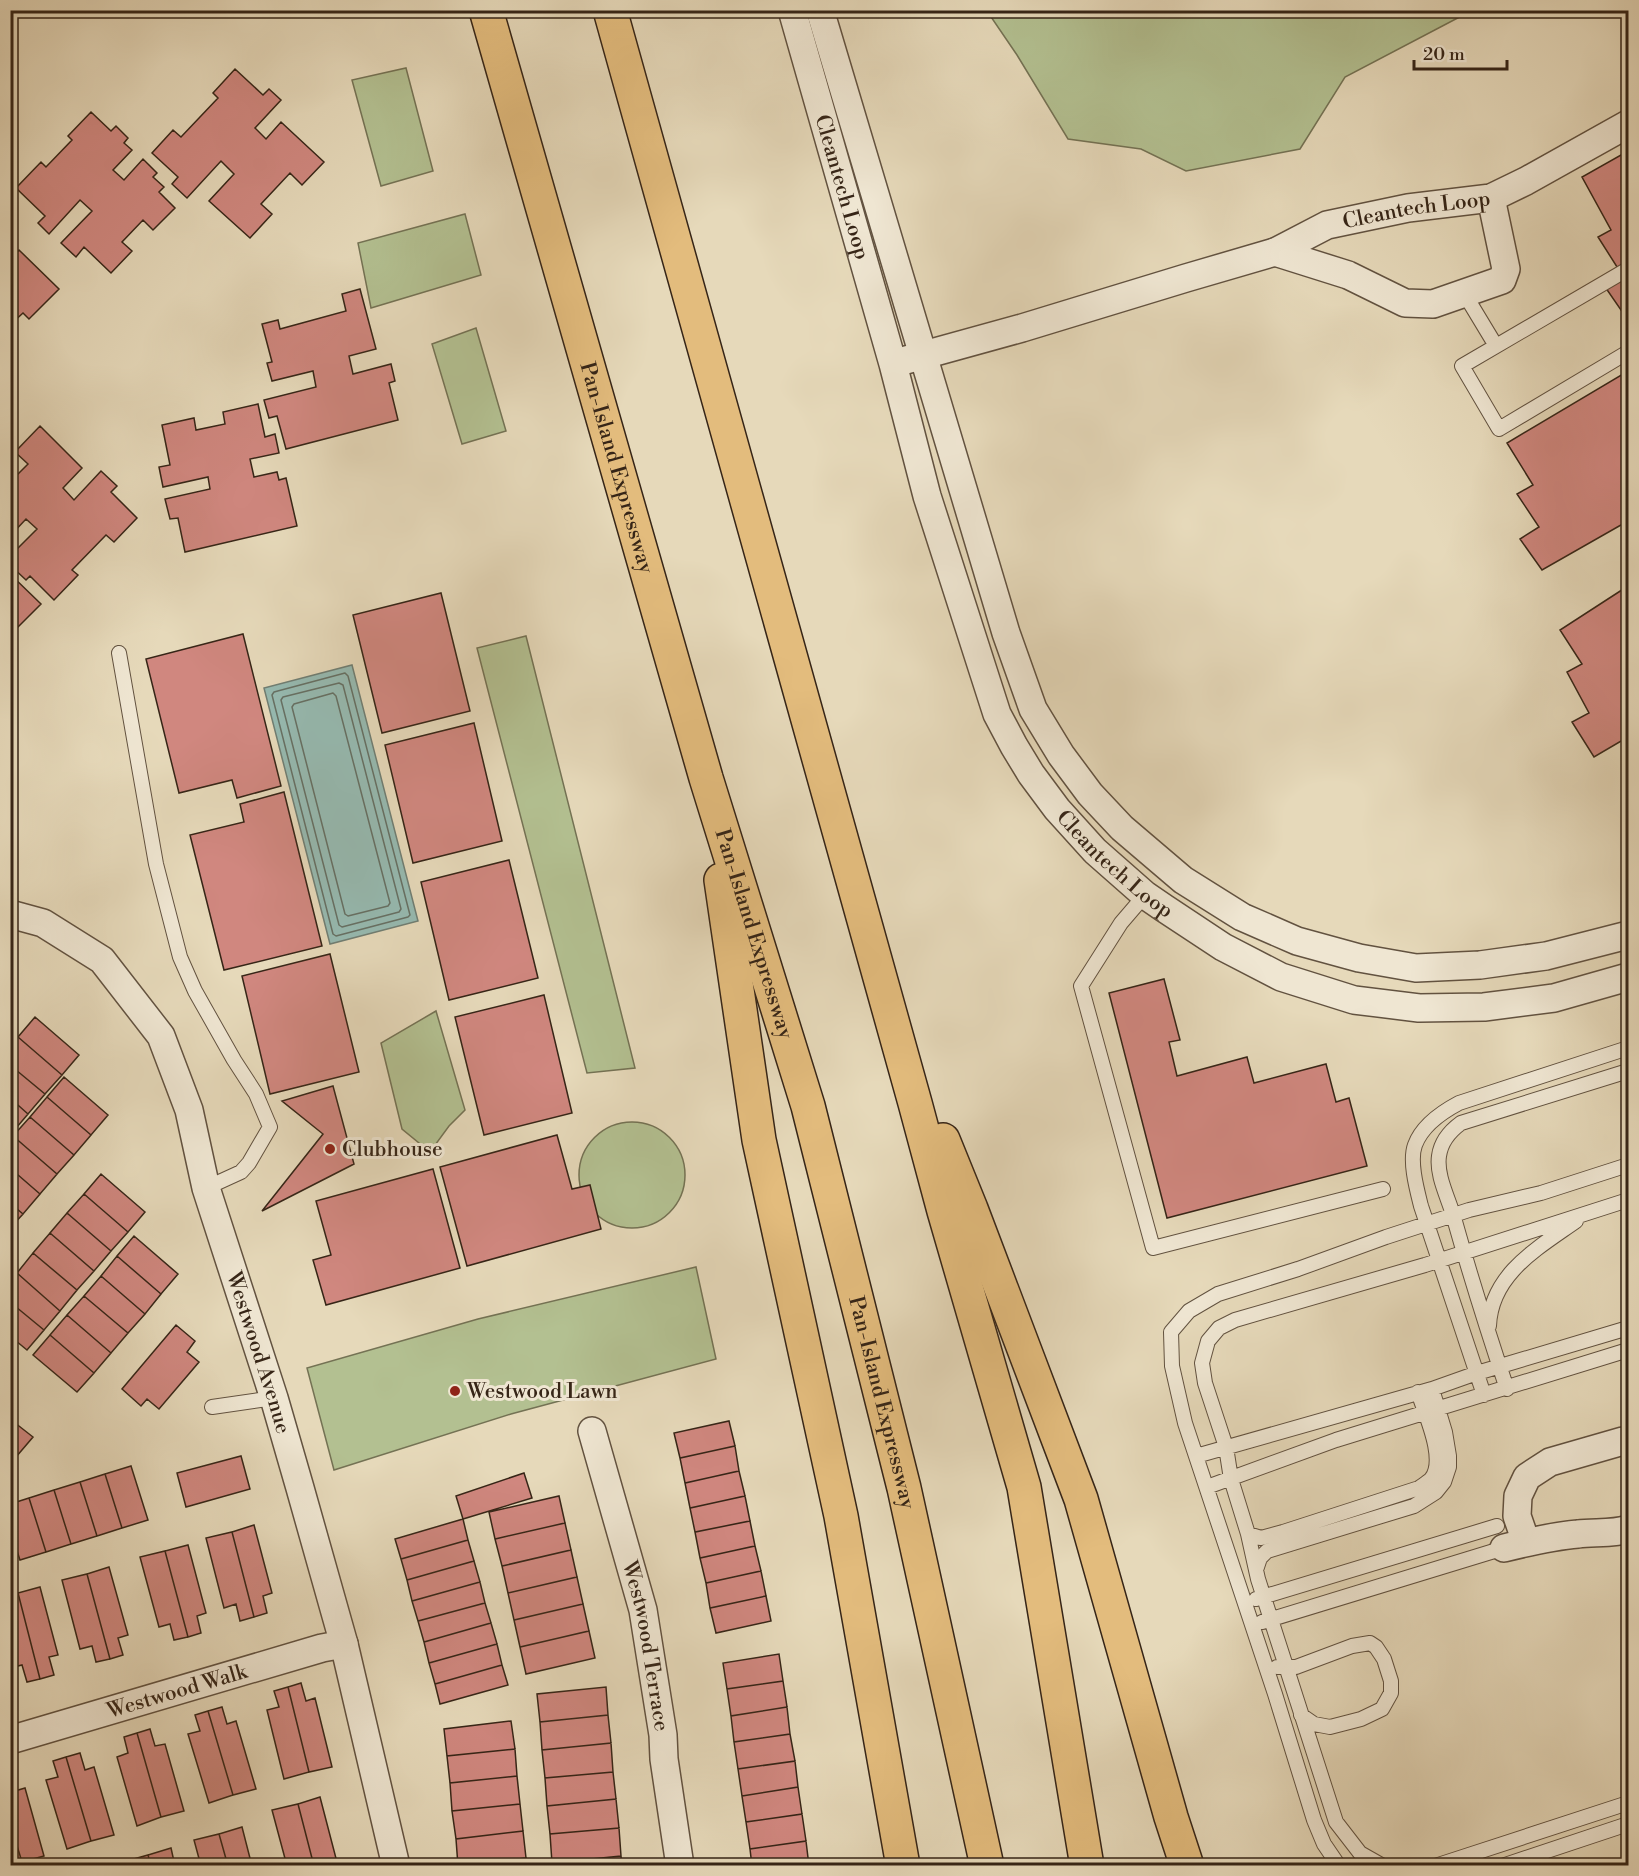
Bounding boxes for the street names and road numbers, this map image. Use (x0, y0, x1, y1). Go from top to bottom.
street label: Cleantech Loop (809, 112, 875, 263)
street label: Cleantech Loop (1340, 186, 1492, 235)
street label: Pan-Island Expressway (574, 359, 659, 577)
street label: Cleantech Loop (1050, 805, 1178, 924)
street label: Pan-Island Expressway (709, 826, 799, 1043)
street label: Westwood Avenue (220, 1268, 296, 1437)
street label: Pan-Island Expressway (842, 1294, 920, 1512)
street label: Westwood Terrace (615, 1557, 674, 1733)
street label: Westwood Walk (103, 1659, 251, 1725)

